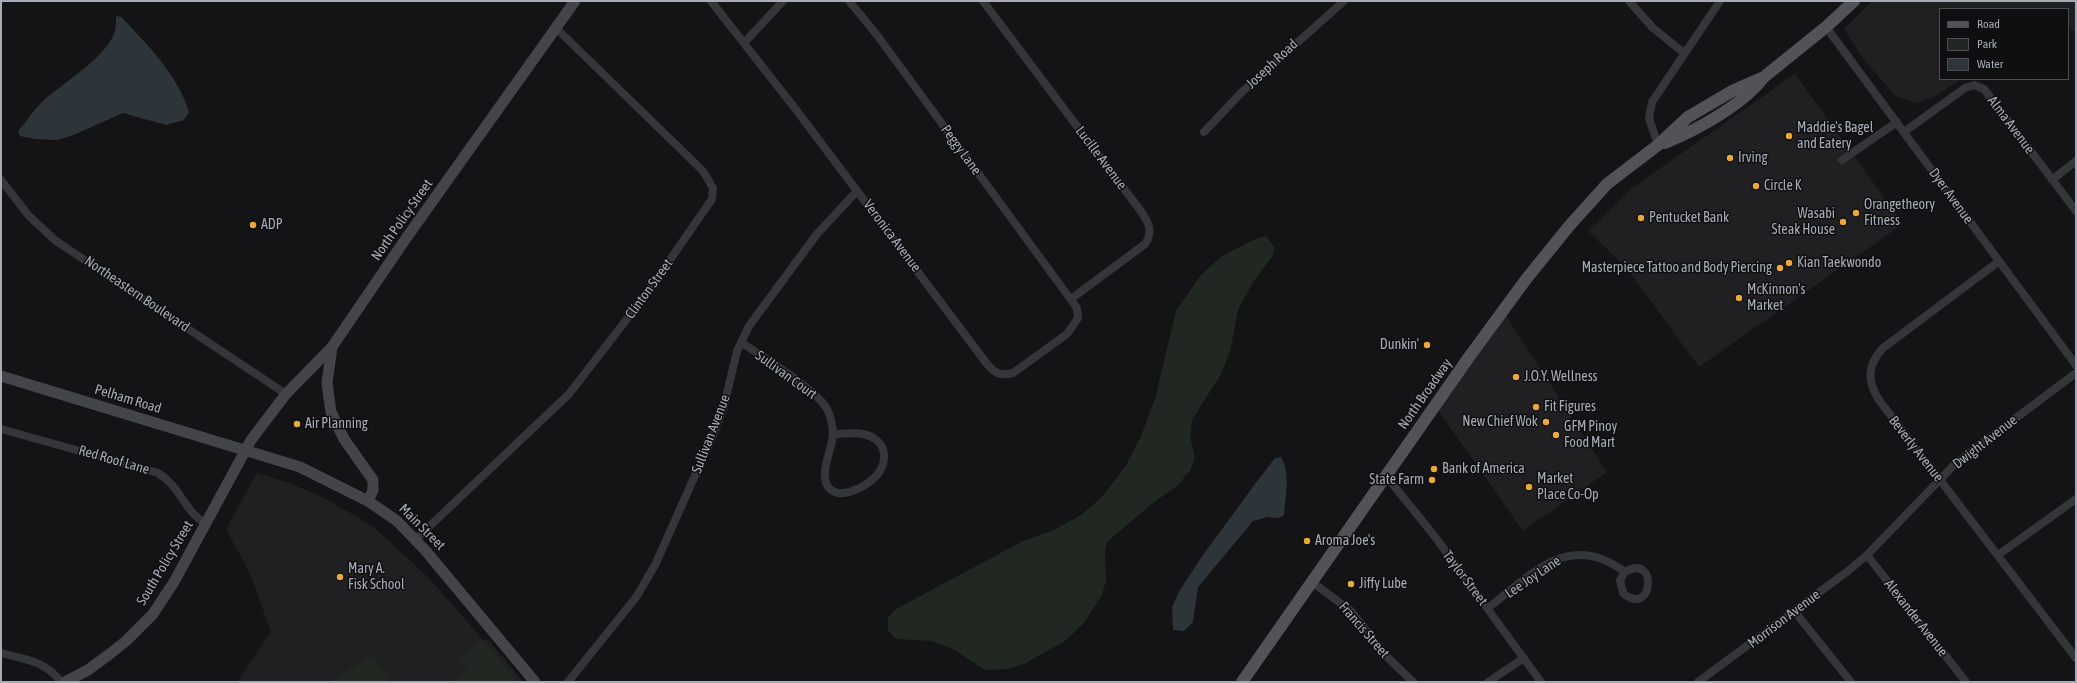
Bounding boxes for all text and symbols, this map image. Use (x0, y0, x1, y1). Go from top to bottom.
legend (1939, 8, 2069, 80)
text: Road (1977, 17, 2000, 31)
street label: Joseph Road (1243, 36, 1301, 92)
text: Park (1977, 37, 1997, 51)
text: Water (1977, 57, 2003, 71)
street label: Alma Avenue (1984, 93, 2038, 157)
place label: Maddie's Bagel and Eatery (1797, 120, 1873, 152)
street label: Peggy Lane (937, 122, 985, 178)
street label: Lucille Avenue (1072, 123, 1130, 193)
marker: Maddie's Bagel and Eatery (1784, 131, 1794, 141)
place label: Irving (1738, 150, 1767, 166)
marker: Irving (1725, 153, 1735, 163)
street label: Dyer Avenue (1925, 165, 1977, 227)
street label: North Policy Street (368, 176, 436, 264)
place label: Circle K (1764, 178, 1802, 194)
marker: Circle K (1751, 181, 1761, 191)
street label: Veronica Avenue (859, 197, 925, 275)
place label: Orangetheory Fitness (1864, 197, 1935, 230)
place label: Wasabi Steak House (1772, 206, 1835, 238)
marker: Orangetheory Fitness (1851, 208, 1861, 218)
place label: Pentucket Bank (1649, 210, 1729, 226)
marker: Pentucket Bank (1636, 213, 1646, 223)
place label: ADP (261, 217, 283, 233)
marker: Wasabi Steak House (1838, 217, 1848, 227)
marker: ADP (248, 220, 258, 230)
street label: Northeastern Boulevard (81, 253, 193, 335)
place label: Kian Taekwondo (1797, 255, 1881, 271)
street label: Clinton Street (622, 256, 676, 322)
marker: Kian Taekwondo (1784, 258, 1794, 268)
place label: Masterpiece Tattoo and Body Piercing (1582, 260, 1772, 276)
marker: Masterpiece Tattoo and Body Piercing (1775, 263, 1785, 273)
place label: McKinnon's Market (1747, 282, 1806, 314)
marker: McKinnon's Market (1734, 293, 1744, 303)
place label: Dunkin' (1380, 337, 1419, 353)
marker: Dunkin' (1422, 340, 1432, 350)
street label: Sullivan Court (752, 347, 820, 403)
street label: North Broadway (1394, 355, 1456, 433)
place label: J.O.Y. Wellness (1524, 369, 1598, 385)
marker: J.O.Y. Wellness (1511, 372, 1521, 382)
street label: Pelham Road (93, 381, 163, 417)
street label: Sullivan Avenue (688, 392, 734, 476)
place label: Fit Figures (1544, 399, 1596, 415)
marker: Fit Figures (1531, 402, 1541, 412)
street label: Dwight Avenue (1950, 412, 2020, 472)
street label: Beverly Avenue (1885, 413, 1947, 485)
place label: New Chief Wok (1462, 414, 1538, 430)
place label: Air Planning (305, 416, 368, 432)
marker: New Chief Wok (1541, 417, 1551, 427)
marker: Air Planning (292, 419, 302, 429)
place label: GFM Pinoy Food Mart (1564, 419, 1617, 452)
marker: GFM Pinoy Food Mart (1551, 430, 1561, 440)
street label: Red Roof Lane (77, 442, 151, 478)
place label: Bank of America (1442, 461, 1525, 477)
marker: Bank of America (1429, 464, 1439, 474)
place label: Market Place Co-Op (1537, 471, 1599, 504)
place label: State Farm (1369, 472, 1424, 488)
marker: State Farm (1427, 475, 1437, 485)
marker: Market Place Co-Op (1524, 482, 1534, 492)
street label: Main Street (395, 500, 449, 554)
street label: South Policy Street (133, 518, 197, 608)
place label: Aroma Joe's (1315, 533, 1375, 549)
marker: Aroma Joe's (1302, 536, 1312, 546)
street label: Taylor Street (1439, 547, 1491, 609)
street label: Lee Joy Lane (1502, 552, 1564, 602)
place label: Mary A. Fisk School (348, 561, 405, 594)
marker: Mary A. Fisk School (335, 572, 345, 582)
place label: Jiffy Lube (1359, 576, 1407, 592)
street label: Alexander Avenue (1881, 576, 1951, 660)
marker: Jiffy Lube (1346, 579, 1356, 589)
street label: Morrison Avenue (1744, 586, 1824, 652)
street label: Francis Street (1335, 599, 1393, 661)

